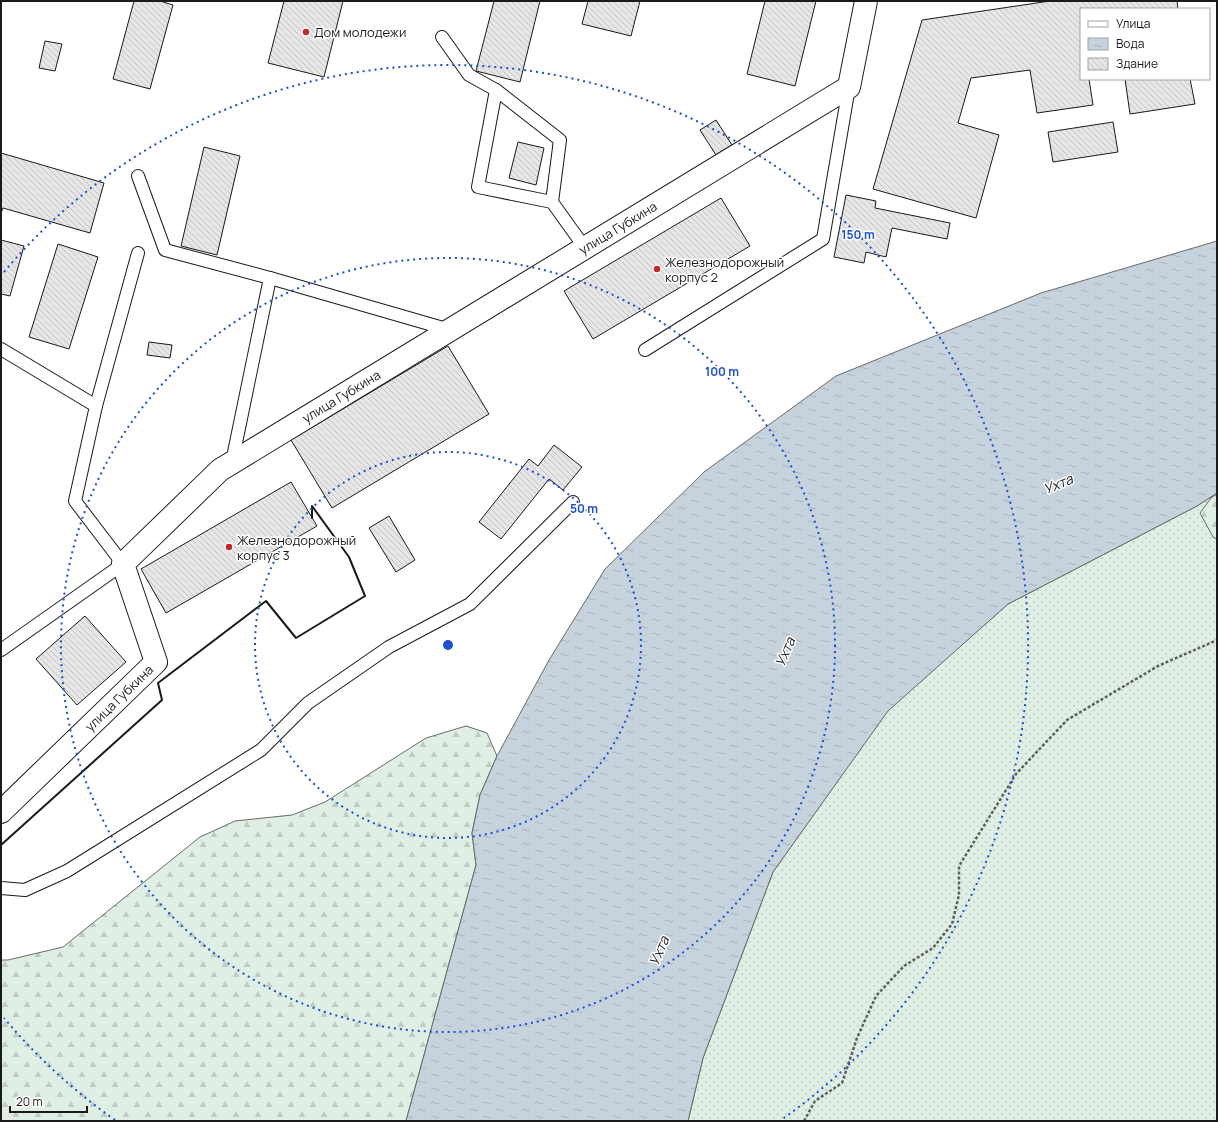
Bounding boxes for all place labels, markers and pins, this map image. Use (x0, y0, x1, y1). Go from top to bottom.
place label: Дом молодежи (314, 23, 406, 41)
marker: Дом молодежи (301, 27, 311, 37)
place label: Железнодорожный корпус 2 (665, 253, 784, 286)
marker: Железнодорожный корпус 2 (652, 264, 662, 274)
place label: Железнодорожный корпус 3 (237, 531, 356, 564)
marker: Железнодорожный корпус 3 (224, 542, 234, 552)
centre of rings (441, 638, 455, 652)

